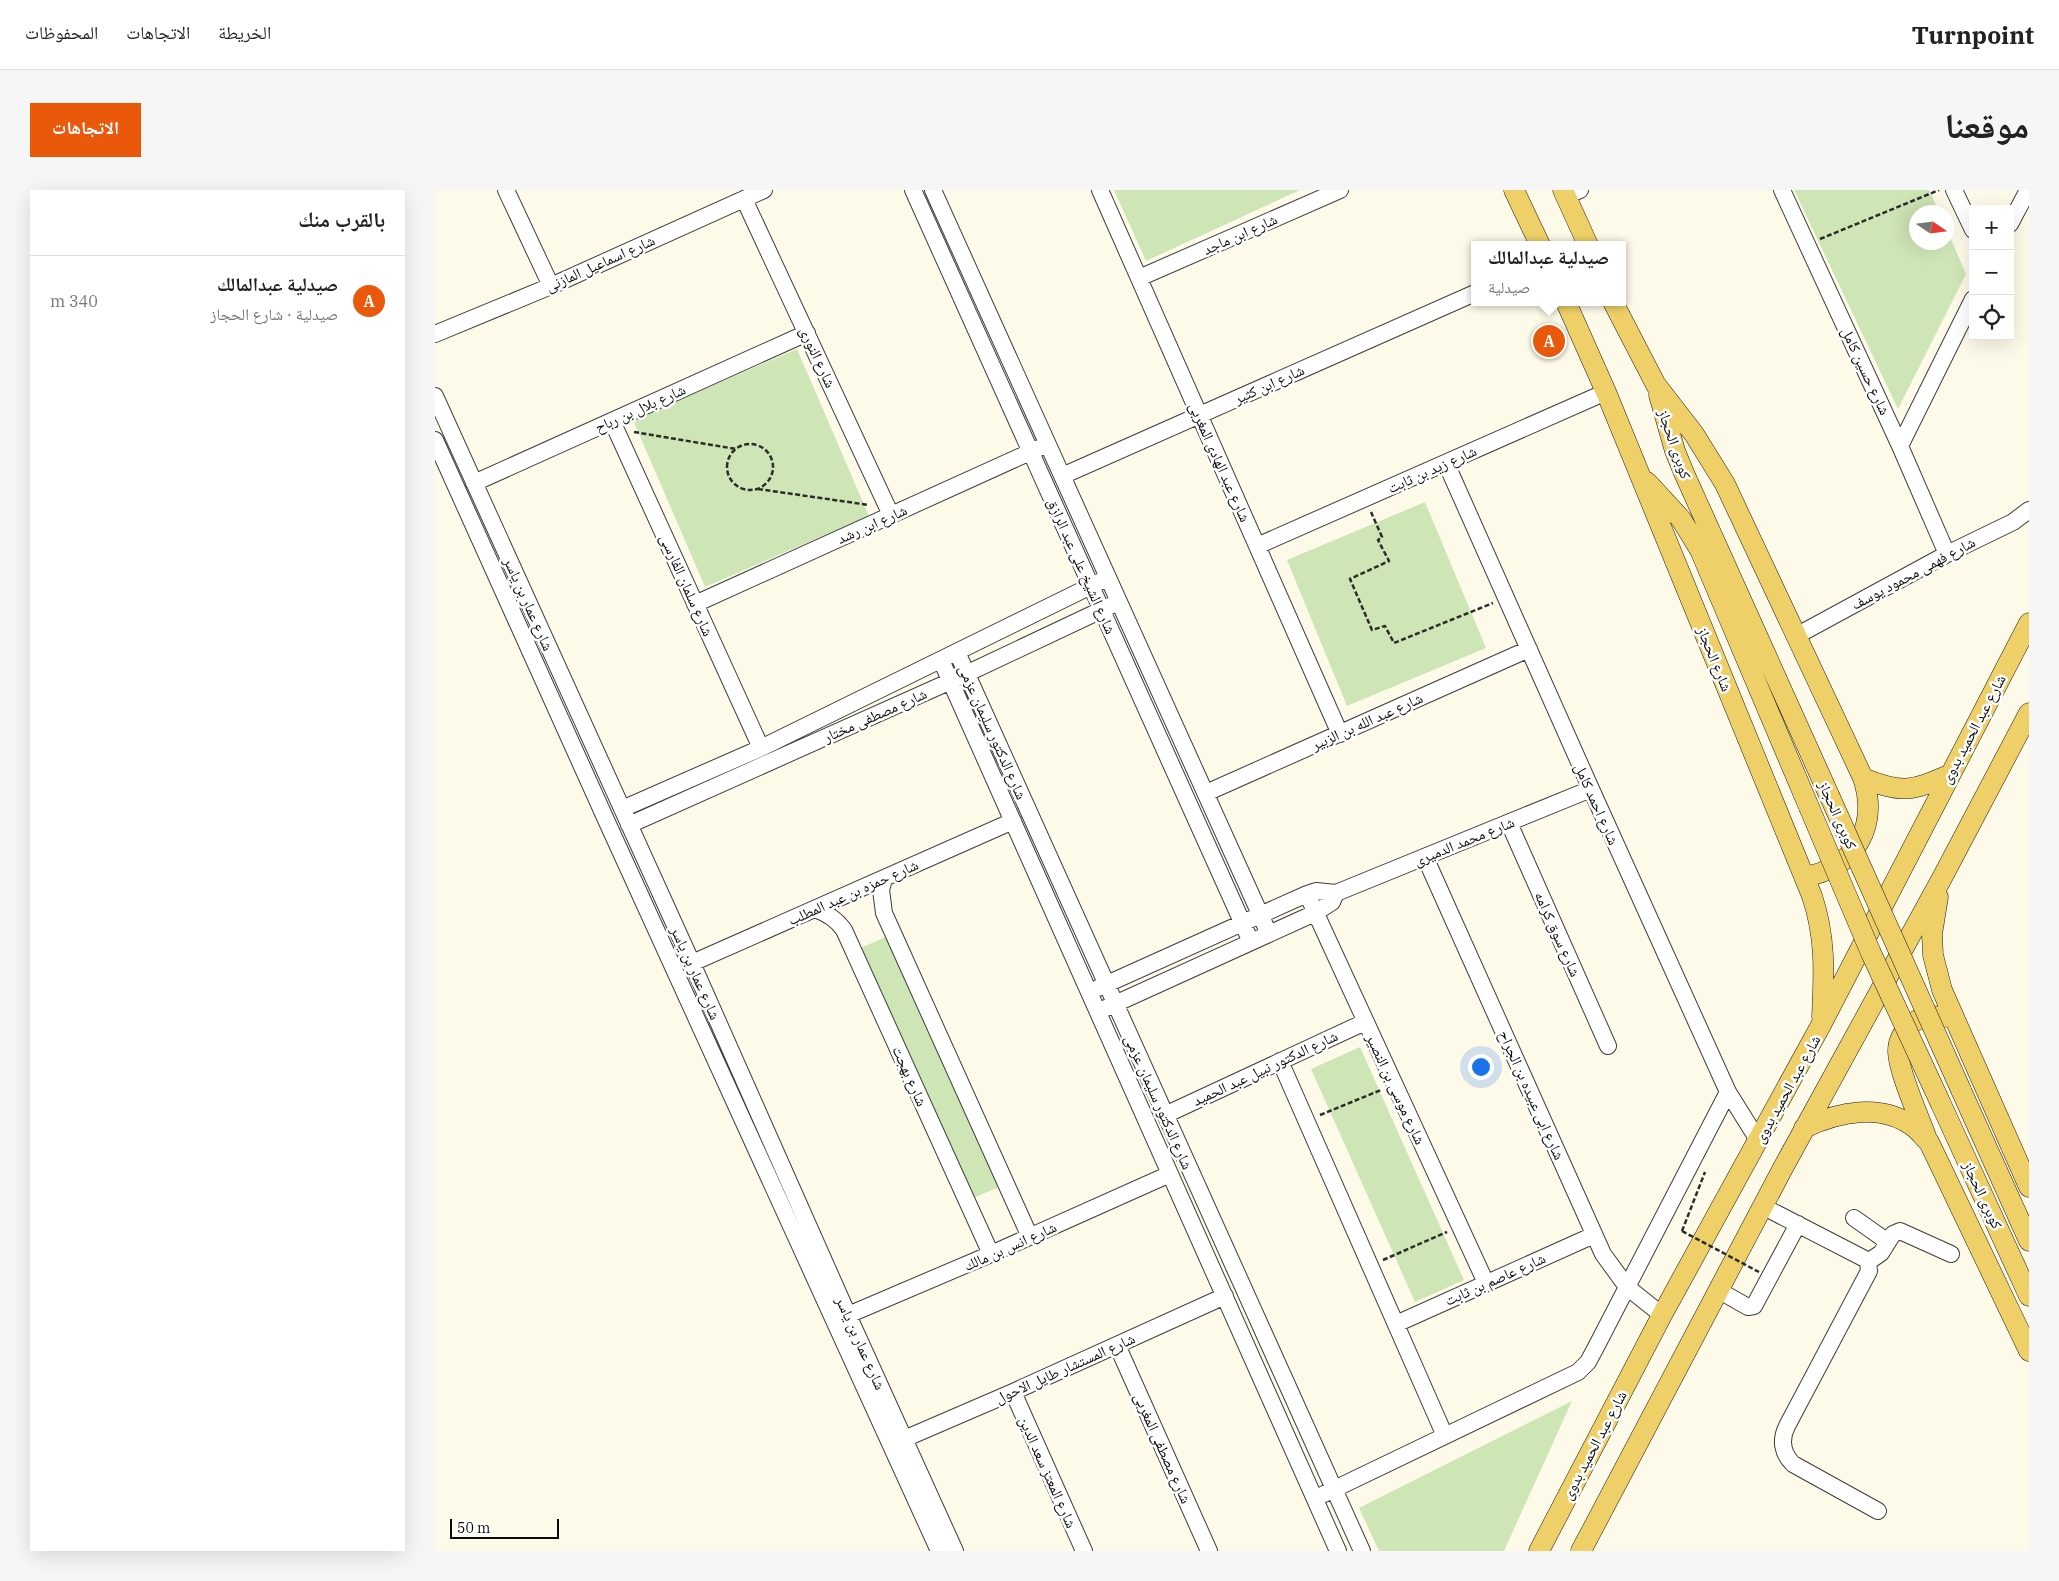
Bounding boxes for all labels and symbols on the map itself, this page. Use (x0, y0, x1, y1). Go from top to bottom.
north arrow (1909, 205, 1954, 250)
street label: شارع ابن ماجد (1200, 209, 1281, 260)
street label: شارع اسماعيل المازنى (542, 230, 658, 297)
pin: A (1533, 322, 1565, 360)
street label: شارع النورى (795, 323, 840, 391)
street label: شارع حسين كامل (1836, 324, 1895, 419)
street label: شارع ابن كثير (1230, 360, 1308, 409)
street label: شارع بلال بن رباح (592, 379, 689, 437)
street label: شارع عبد الهادى المغربى (1184, 399, 1255, 525)
street label: كوبرى الحجاز (1653, 406, 1696, 482)
street label: شارع زيد بن ثابت (1385, 441, 1480, 498)
street label: شارع الشيخ على عبد الرازق (1043, 495, 1121, 638)
street label: شارع ابن رشد (834, 500, 911, 549)
street label: شارع سلمان الفارسى (655, 531, 718, 640)
street label: شارع فهمى محمود يوسف (1848, 532, 1979, 615)
street label: شارع عمار بن ياسر (499, 554, 558, 654)
street label: شارع الحجاز (1692, 623, 1737, 695)
street label: شارع الدكتور سليمان عزمى (954, 662, 1031, 803)
street label: شارع عبد الحميد بدوى (1936, 671, 2011, 787)
street label: شارع مصطفى مختار (819, 684, 930, 748)
street label: شارع عبد الله بن الزبير (1307, 688, 1426, 755)
street label: شارع احمد كامل (1570, 760, 1624, 848)
street label: كوبرى الحجاز (1813, 777, 1861, 852)
street label: شارع محمد الدميرى (1411, 812, 1518, 871)
street label: شارع حمزه بن عبد المطلب (785, 855, 922, 930)
street label: شارع سوق كرامه (1530, 888, 1585, 980)
street label: شارع عمار بن ياسر (666, 923, 725, 1023)
street label: شارع الدكتور نبيل عبد الحميد (1189, 1026, 1341, 1111)
street label: شارع ابى عبيده بن الجراح (1494, 1027, 1569, 1163)
street label: شارع موسى بن النصير (1361, 1030, 1430, 1148)
street label: شارع عبد الحميد بدوى (1749, 1031, 1826, 1147)
street label: شارع الدكتور سليمان عزمى (1120, 1032, 1197, 1173)
street label: شارع بهجت (887, 1043, 932, 1110)
your location (1468, 1054, 1494, 1080)
street label: كوبرى الحجاز (1958, 1157, 2007, 1232)
street label: شارع انس بن مالك (961, 1217, 1060, 1276)
street label: شارع عاصم بن ثابت (1442, 1248, 1549, 1311)
street label: شارع عمار بن ياسر (831, 1293, 890, 1393)
street label: شارع المستشار طايل الاحول (992, 1328, 1138, 1408)
street label: شارع عبد الحميد بدوى (1557, 1387, 1632, 1503)
street label: شارع مصطفى المغربى (1129, 1390, 1196, 1507)
street label: شارع المعتز سعد الدين (1014, 1413, 1081, 1531)
scale bar (450, 1516, 559, 1539)

